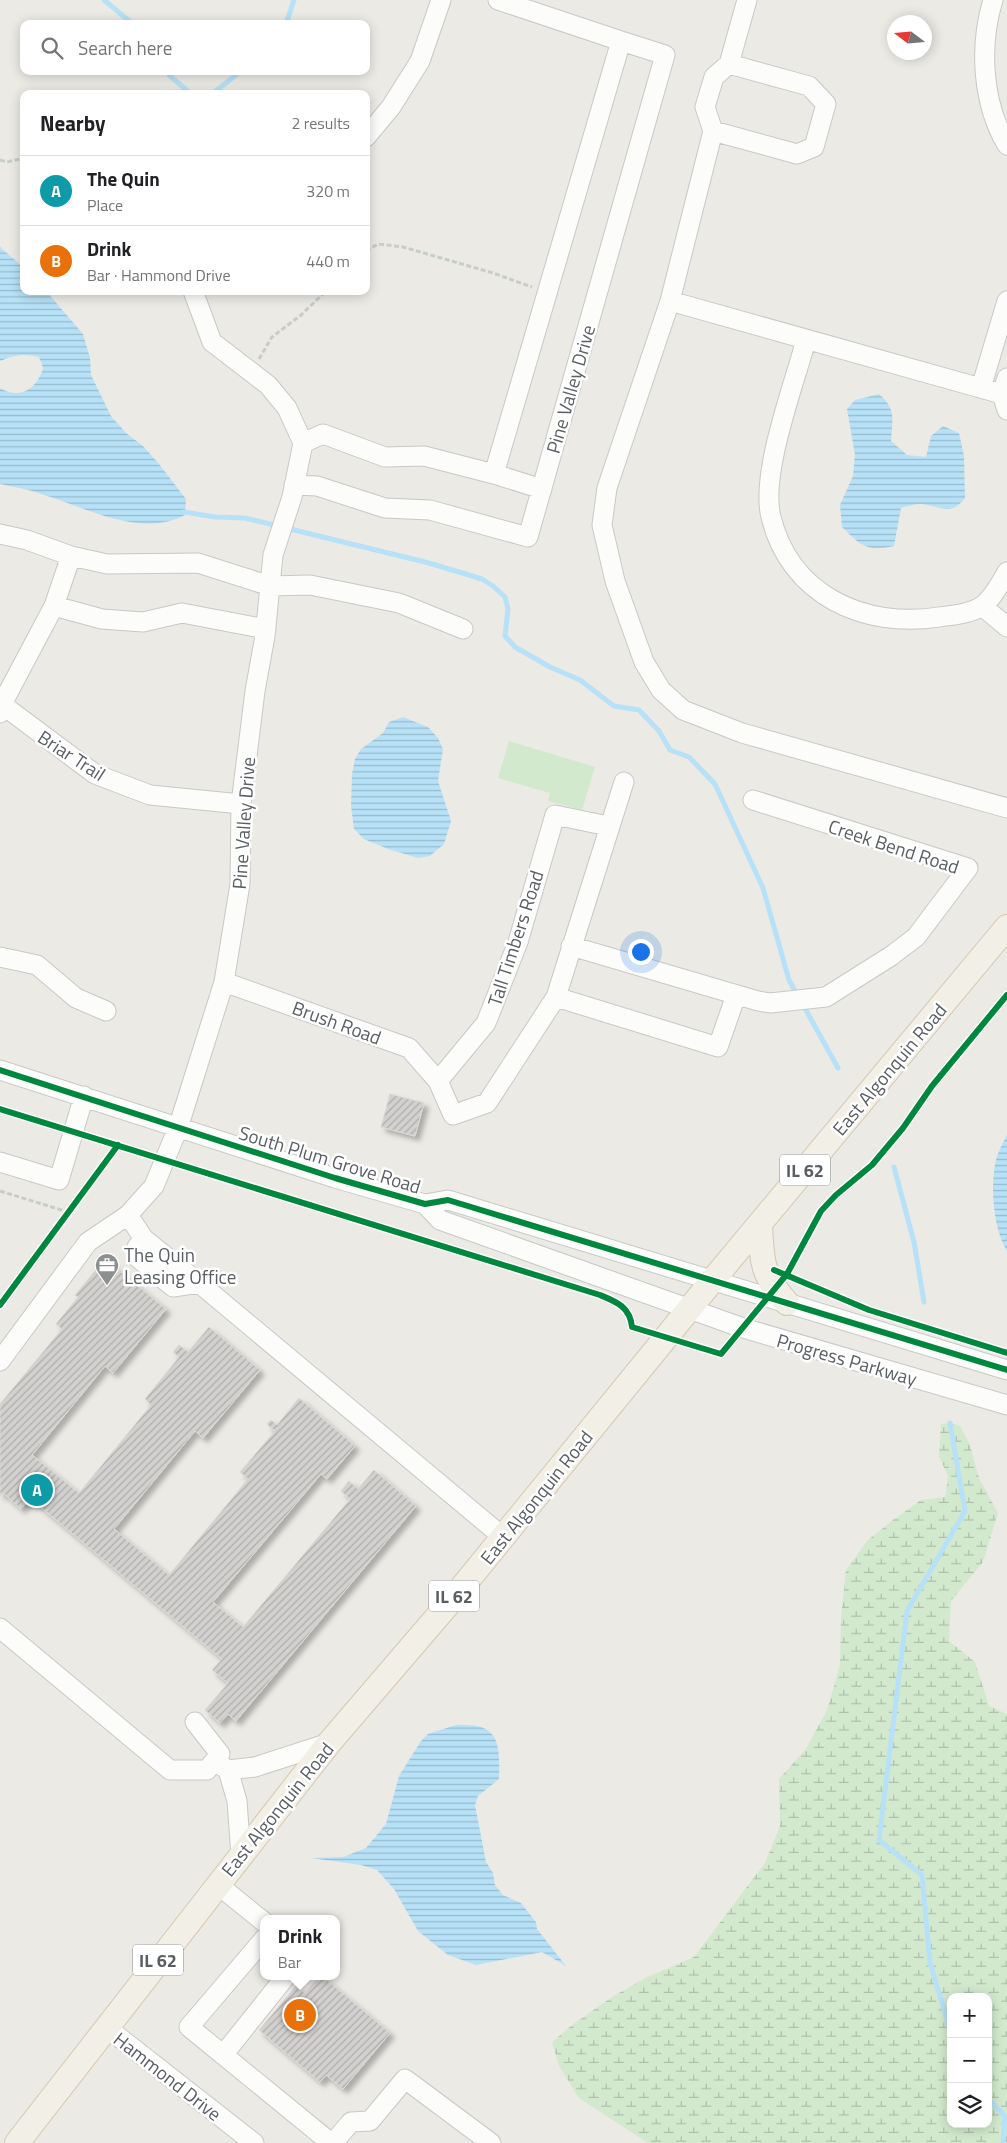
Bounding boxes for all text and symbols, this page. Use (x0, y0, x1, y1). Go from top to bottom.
north arrow (887, 15, 932, 60)
search box (20, 20, 370, 75)
text: Search here (78, 33, 172, 62)
icon: search (38, 34, 66, 62)
text: Nearby (40, 107, 105, 139)
text: 2 results (291, 111, 350, 135)
text: The Quin (87, 164, 160, 193)
text: A (51, 179, 61, 203)
text: 320 m (306, 179, 350, 203)
text: Place (87, 193, 123, 217)
text: Drink (87, 234, 131, 263)
text: B (51, 249, 61, 273)
text: 440 m (306, 249, 350, 273)
text: Bar · Hammond Drive (87, 263, 231, 287)
street label: Pine Valley Drive (538, 321, 602, 457)
street label: Briar Trail (32, 722, 112, 788)
street label: Pine Valley Drive (224, 756, 262, 890)
street label: Creek Bend Road (825, 811, 963, 881)
street label: Tall Timbers Road (479, 866, 551, 1010)
your location (628, 939, 654, 965)
street label: Brush Road (288, 993, 386, 1051)
street label: East Algonquin Road (825, 996, 953, 1142)
street label: South Plum Grove Road (235, 1117, 425, 1201)
road number: IL 62 (780, 1154, 830, 1186)
place label: The Quin Leasing Office (124, 1240, 236, 1291)
office icon: The Quin Leasing Office (94, 1252, 120, 1286)
street label: Progress Parkway (773, 1325, 921, 1393)
street label: East Algonquin Road (473, 1424, 599, 1570)
pin: A (21, 1471, 53, 1509)
road number: IL 62 (429, 1580, 479, 1612)
street label: East Algonquin Road (214, 1736, 340, 1882)
popup (260, 1915, 340, 1980)
text: Drink (278, 1921, 322, 1950)
road number: IL 62 (133, 1944, 183, 1976)
text: Bar (278, 1950, 301, 1974)
map controls (947, 1993, 992, 2128)
button: + (947, 1993, 992, 2038)
pin: B (284, 1996, 316, 2034)
street label: Hammond Drive (108, 2025, 228, 2127)
button: − (947, 2038, 992, 2083)
button: layers (947, 2083, 992, 2128)

